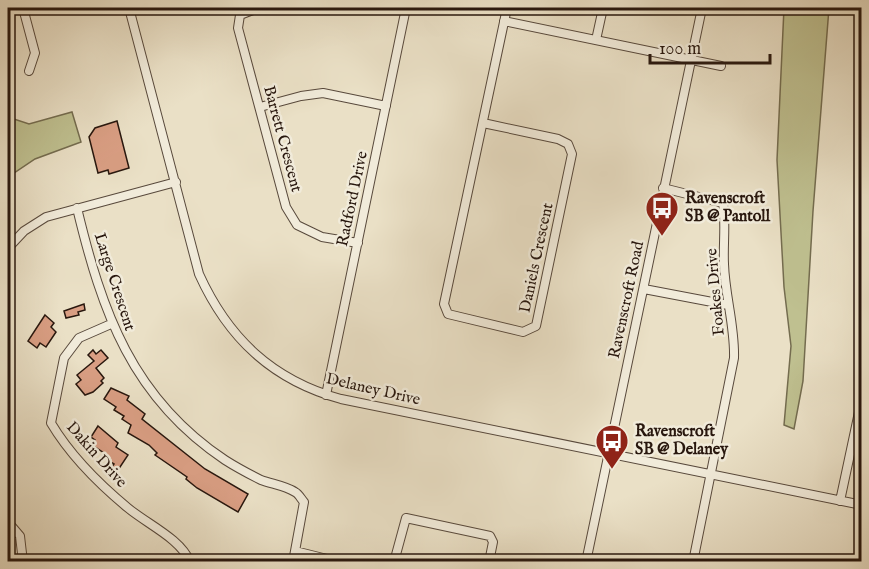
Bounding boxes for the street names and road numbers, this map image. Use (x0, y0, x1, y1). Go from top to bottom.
street label: Barrett Crescent (258, 84, 306, 195)
street label: Radford Drive (333, 149, 373, 249)
street label: Daniels Crescent (516, 201, 559, 315)
street label: Large Crescent (89, 230, 139, 334)
street label: Ravenscroft Road (605, 239, 649, 361)
street label: Foakes Drive (702, 247, 730, 337)
street label: Delaney Drive (324, 369, 422, 411)
street label: Dakin Drive (61, 418, 131, 492)

